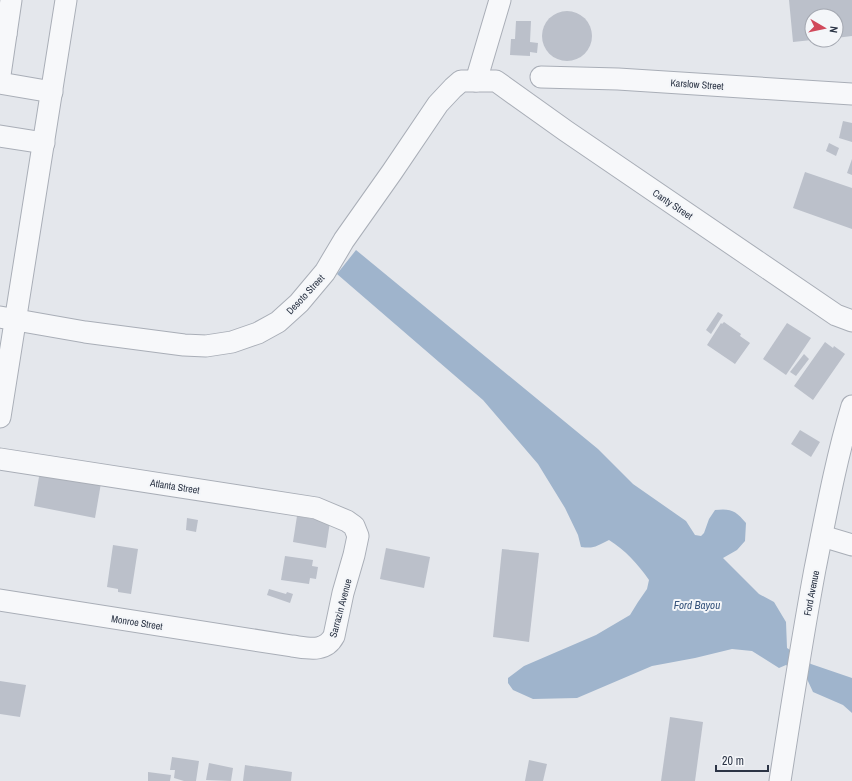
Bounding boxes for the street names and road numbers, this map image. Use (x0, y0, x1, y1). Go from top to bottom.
street label: Karslow Street (670, 76, 725, 93)
street label: Canty Street (650, 186, 696, 223)
street label: Desoto Street (284, 271, 328, 317)
street label: Atlanta Street (148, 476, 201, 497)
street label: Ford Avenue (801, 569, 822, 617)
street label: Sarrazin Avenue (326, 577, 355, 639)
street label: Monroe Street (110, 612, 164, 633)

